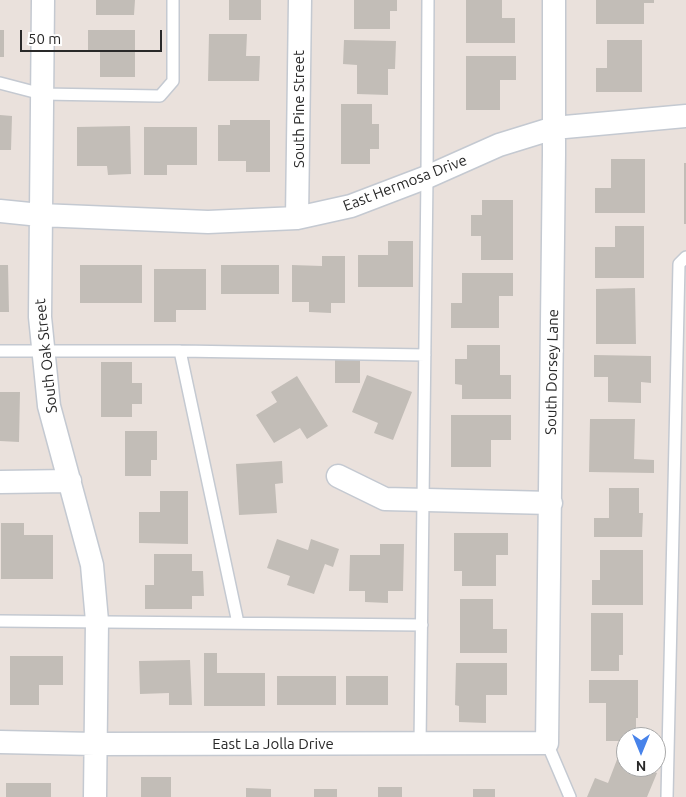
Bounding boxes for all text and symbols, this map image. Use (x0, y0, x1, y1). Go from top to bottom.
scale bar (22, 20, 165, 52)
text: 50 m (28, 30, 61, 47)
street label: South Pine Street (290, 50, 308, 168)
street label: East Hermosa Drive (341, 151, 469, 215)
street label: South Oak Street (31, 298, 61, 414)
street label: South Dorsey Lane (542, 309, 562, 435)
north arrow (616, 727, 666, 777)
street label: East La Jolla Drive (212, 735, 334, 753)
text: N (636, 758, 646, 774)

